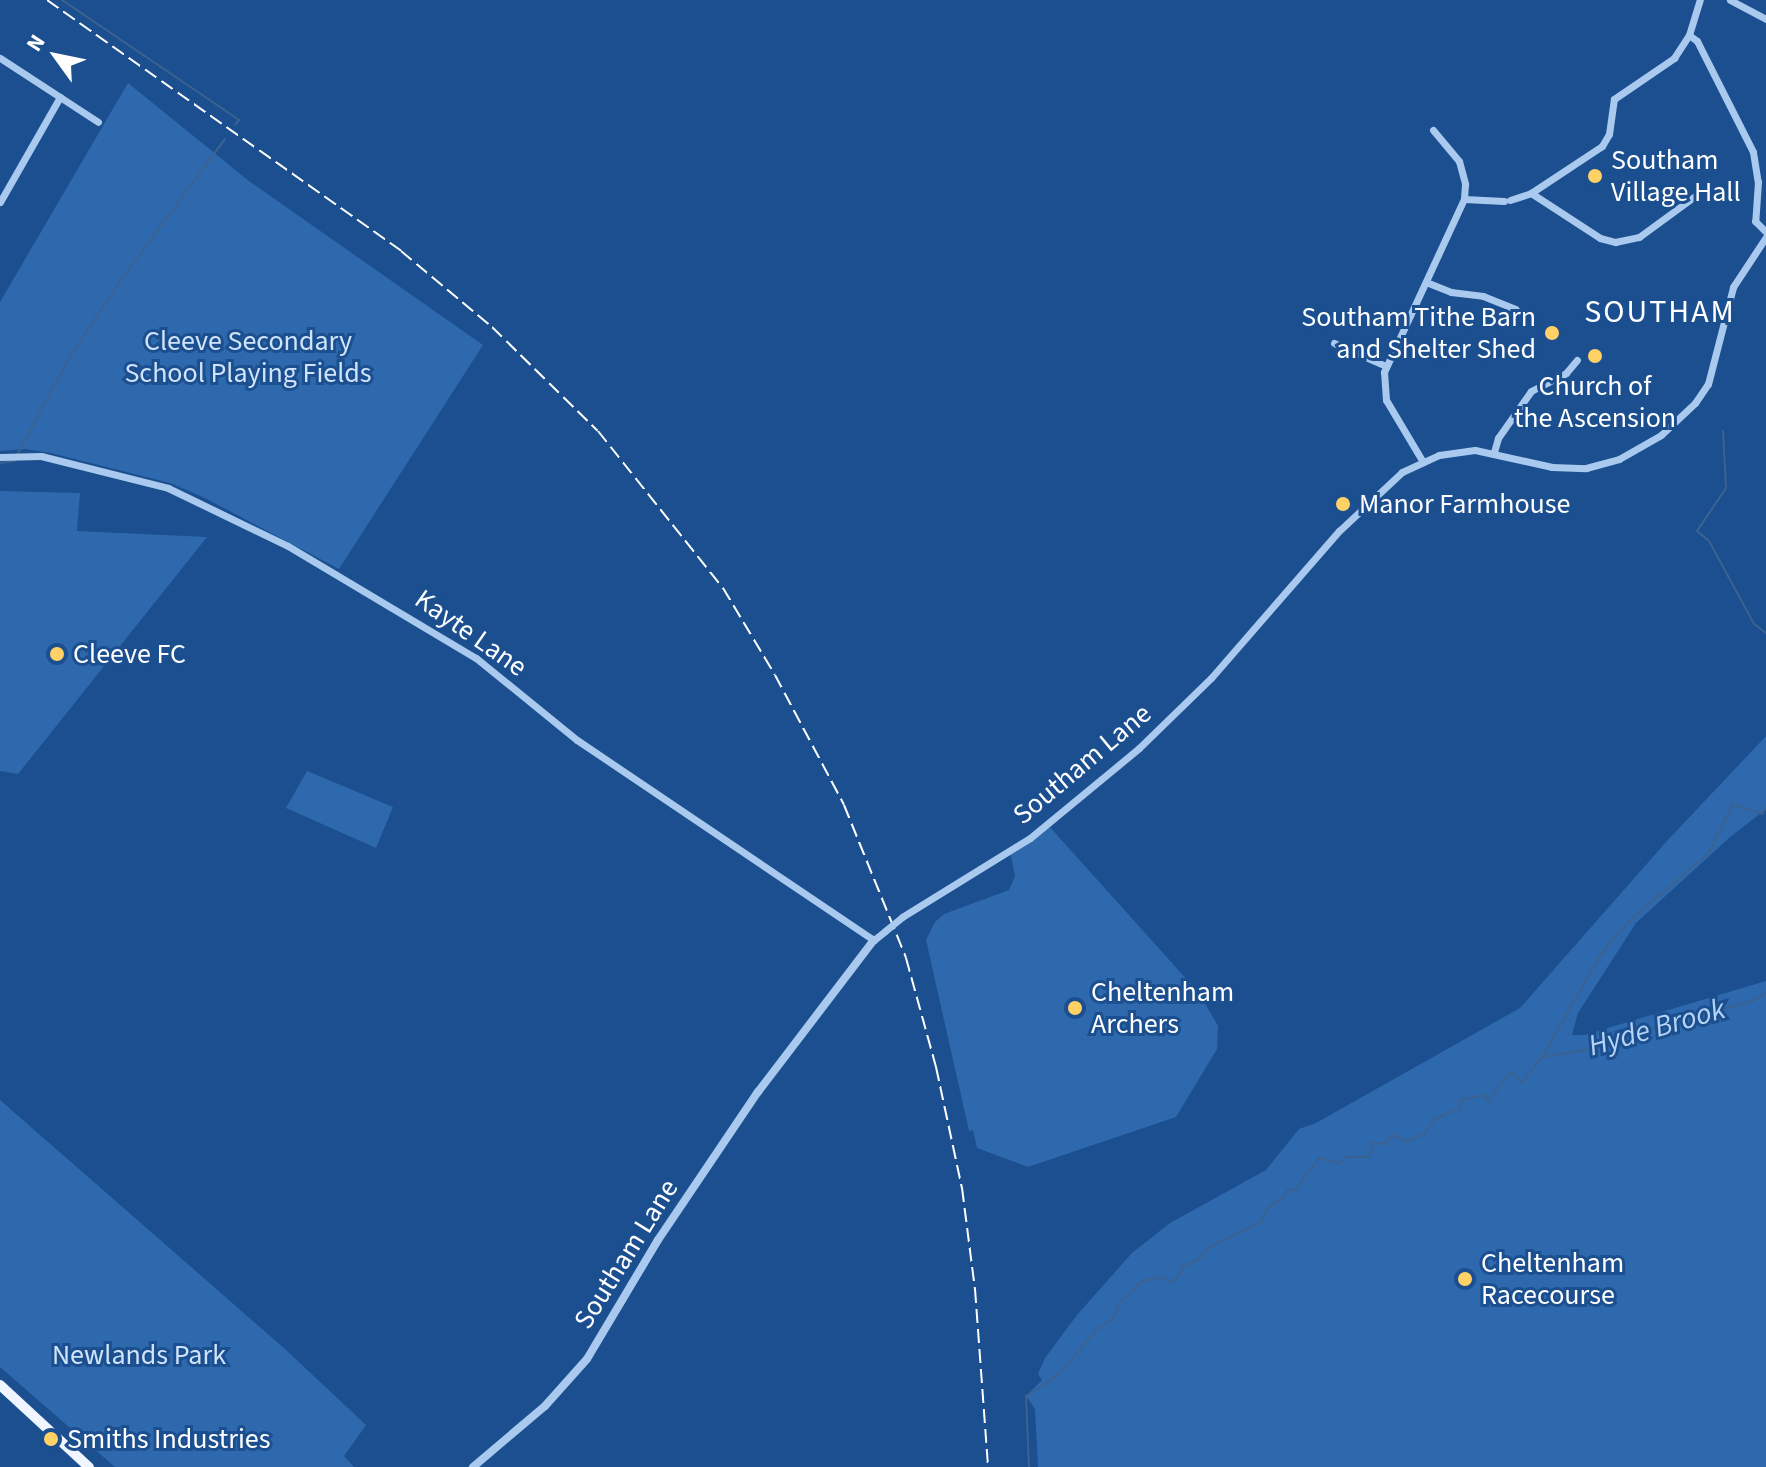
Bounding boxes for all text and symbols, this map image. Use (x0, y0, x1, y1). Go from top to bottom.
north arrow (16, 16, 96, 96)
text: N (18, 28, 53, 58)
place label: Southam Village Hall (1611, 143, 1741, 209)
marker: Southam Village Hall (1586, 167, 1604, 185)
district label: SOUTHAM (1584, 293, 1736, 331)
place label: Southam Tithe Barn and Shelter Shed (1301, 300, 1536, 366)
park label: Cleeve Secondary School Playing Fields (124, 324, 372, 390)
marker: Southam Tithe Barn and Shelter Shed (1543, 324, 1561, 342)
marker: Church of the Ascension (1586, 347, 1604, 365)
place label: Church of the Ascension (1514, 369, 1676, 435)
place label: Manor Farmhouse (1359, 487, 1570, 521)
marker: Manor Farmhouse (1334, 495, 1352, 513)
street label: Kayte Lane (409, 582, 533, 684)
place label: Cleeve FC (73, 637, 186, 671)
marker: Cleeve FC (48, 645, 66, 663)
street label: Southam Lane (1006, 697, 1158, 831)
place label: Cheltenham Archers (1091, 975, 1234, 1041)
water label: Hyde Brook (1584, 991, 1730, 1065)
marker: Cheltenham Archers (1066, 999, 1084, 1017)
street label: Southam Lane (567, 1173, 685, 1335)
place label: Cheltenham Racecourse (1481, 1246, 1624, 1312)
marker: Cheltenham Racecourse (1456, 1270, 1474, 1288)
park label: Newlands Park (52, 1338, 226, 1372)
place label: Smiths Industries (67, 1422, 270, 1456)
marker: Smiths Industries (42, 1430, 60, 1448)

